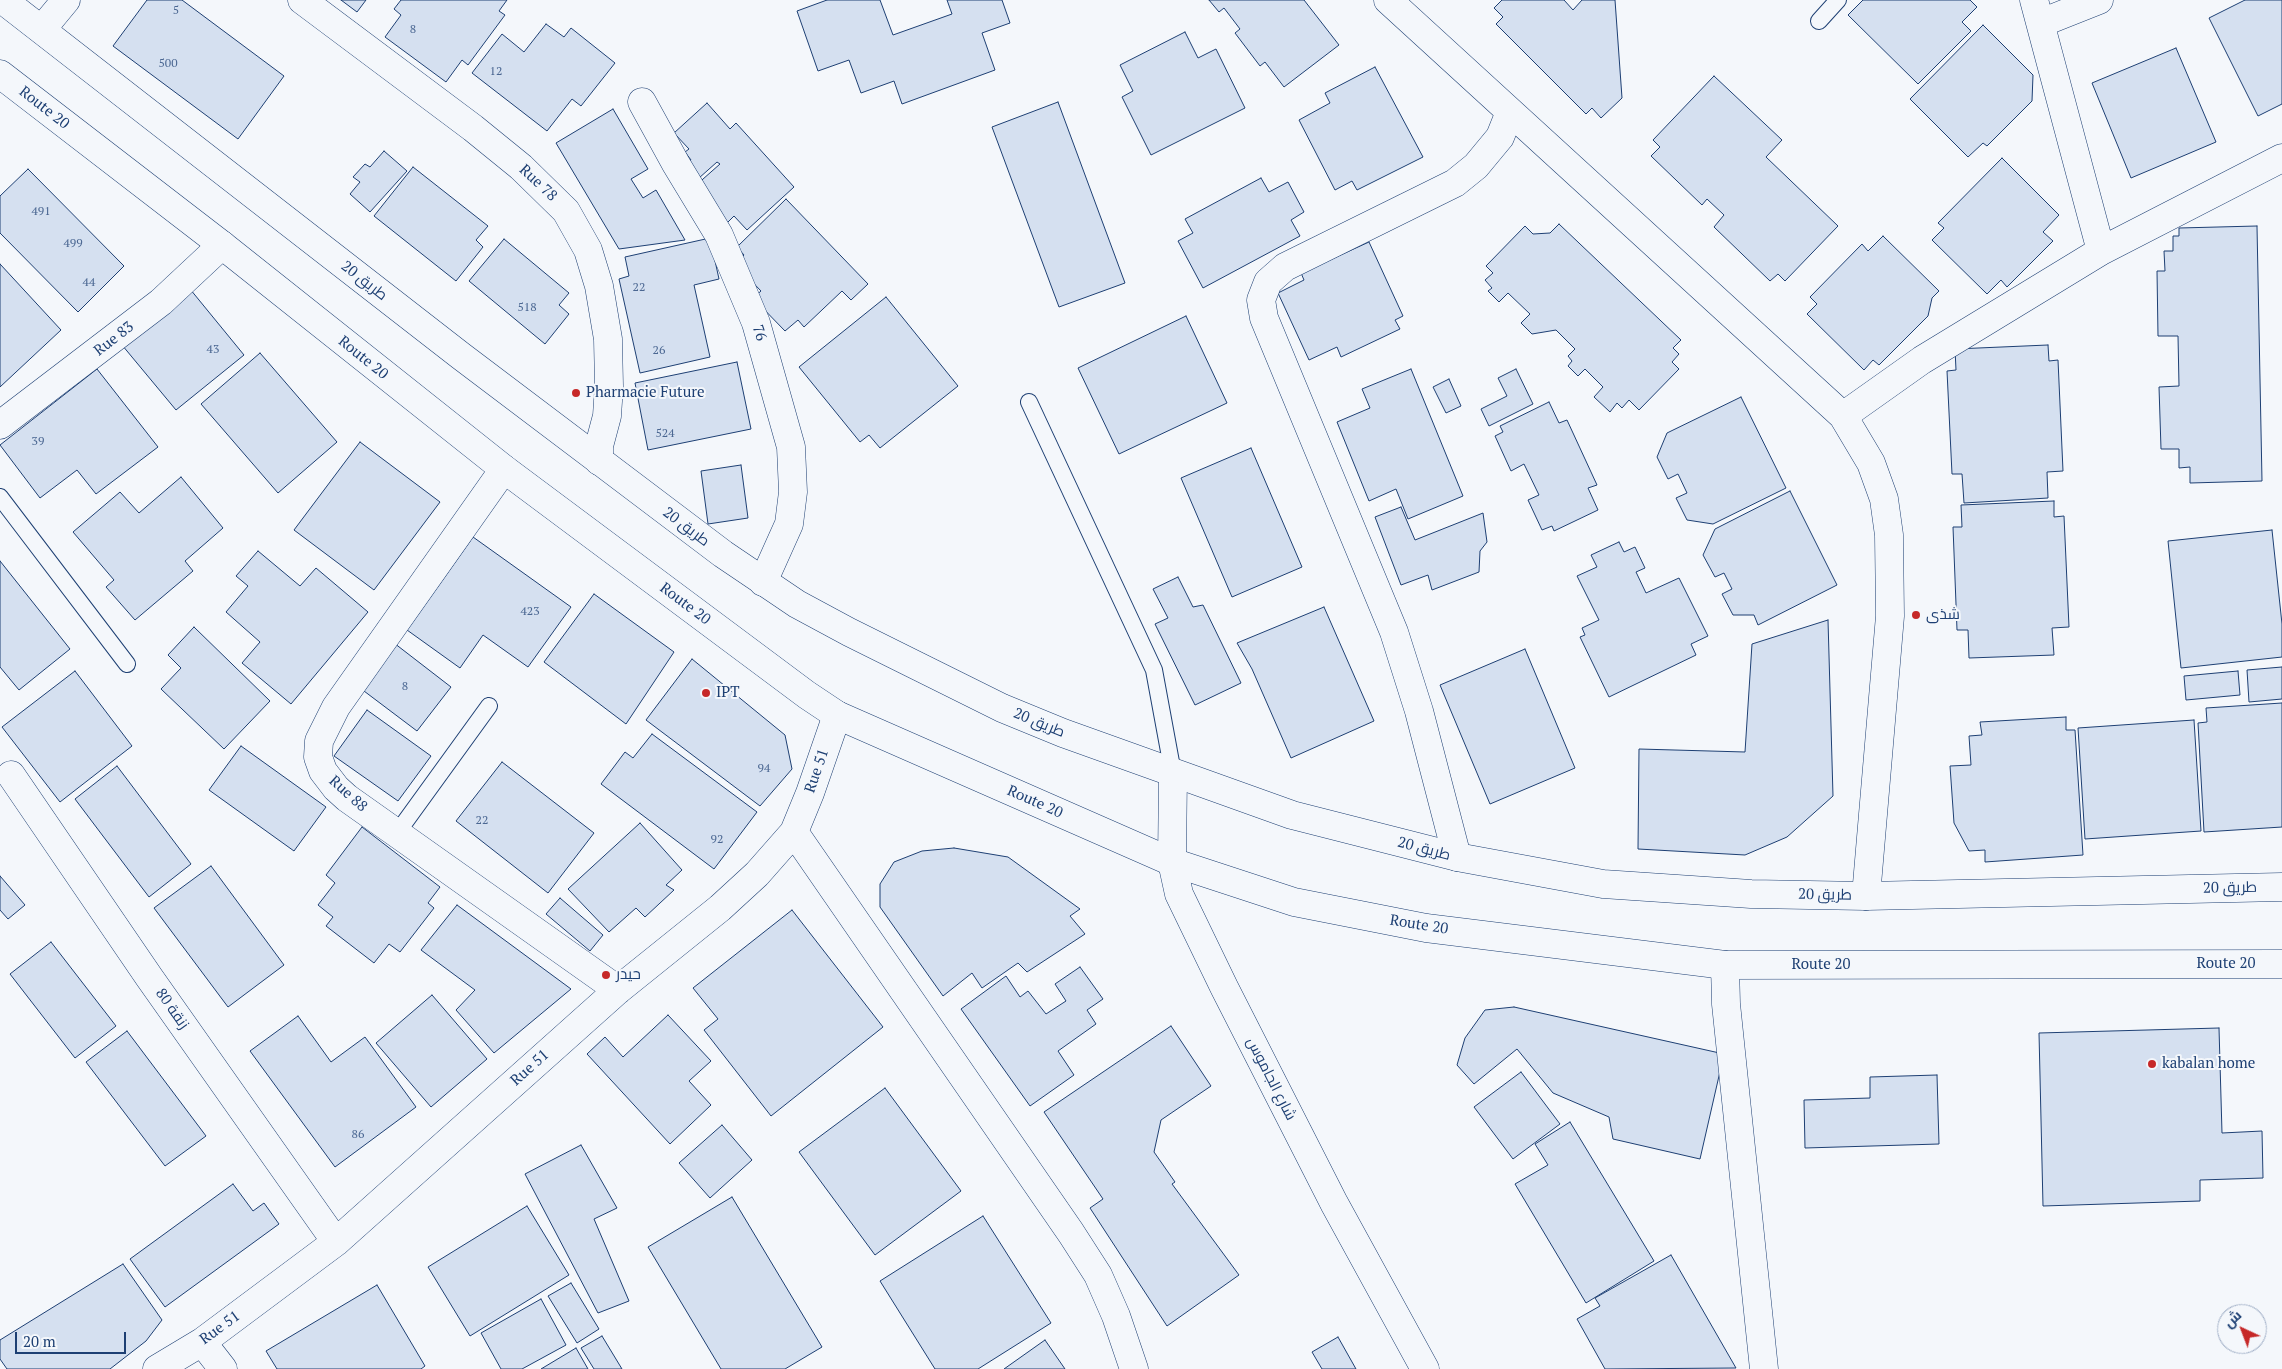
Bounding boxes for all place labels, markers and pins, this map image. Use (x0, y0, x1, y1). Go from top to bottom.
place label: Pharmacie Future (586, 384, 705, 402)
marker: Pharmacie Future (570, 387, 582, 399)
place label: شذى (1926, 606, 1960, 624)
marker: شذى (1910, 609, 1922, 621)
place label: IPT (716, 684, 740, 702)
marker: IPT (700, 687, 712, 699)
place label: حيدر (616, 966, 641, 984)
marker: حيدر (600, 969, 612, 981)
place label: kabalan home (2162, 1055, 2255, 1073)
marker: kabalan home (2146, 1058, 2158, 1070)

